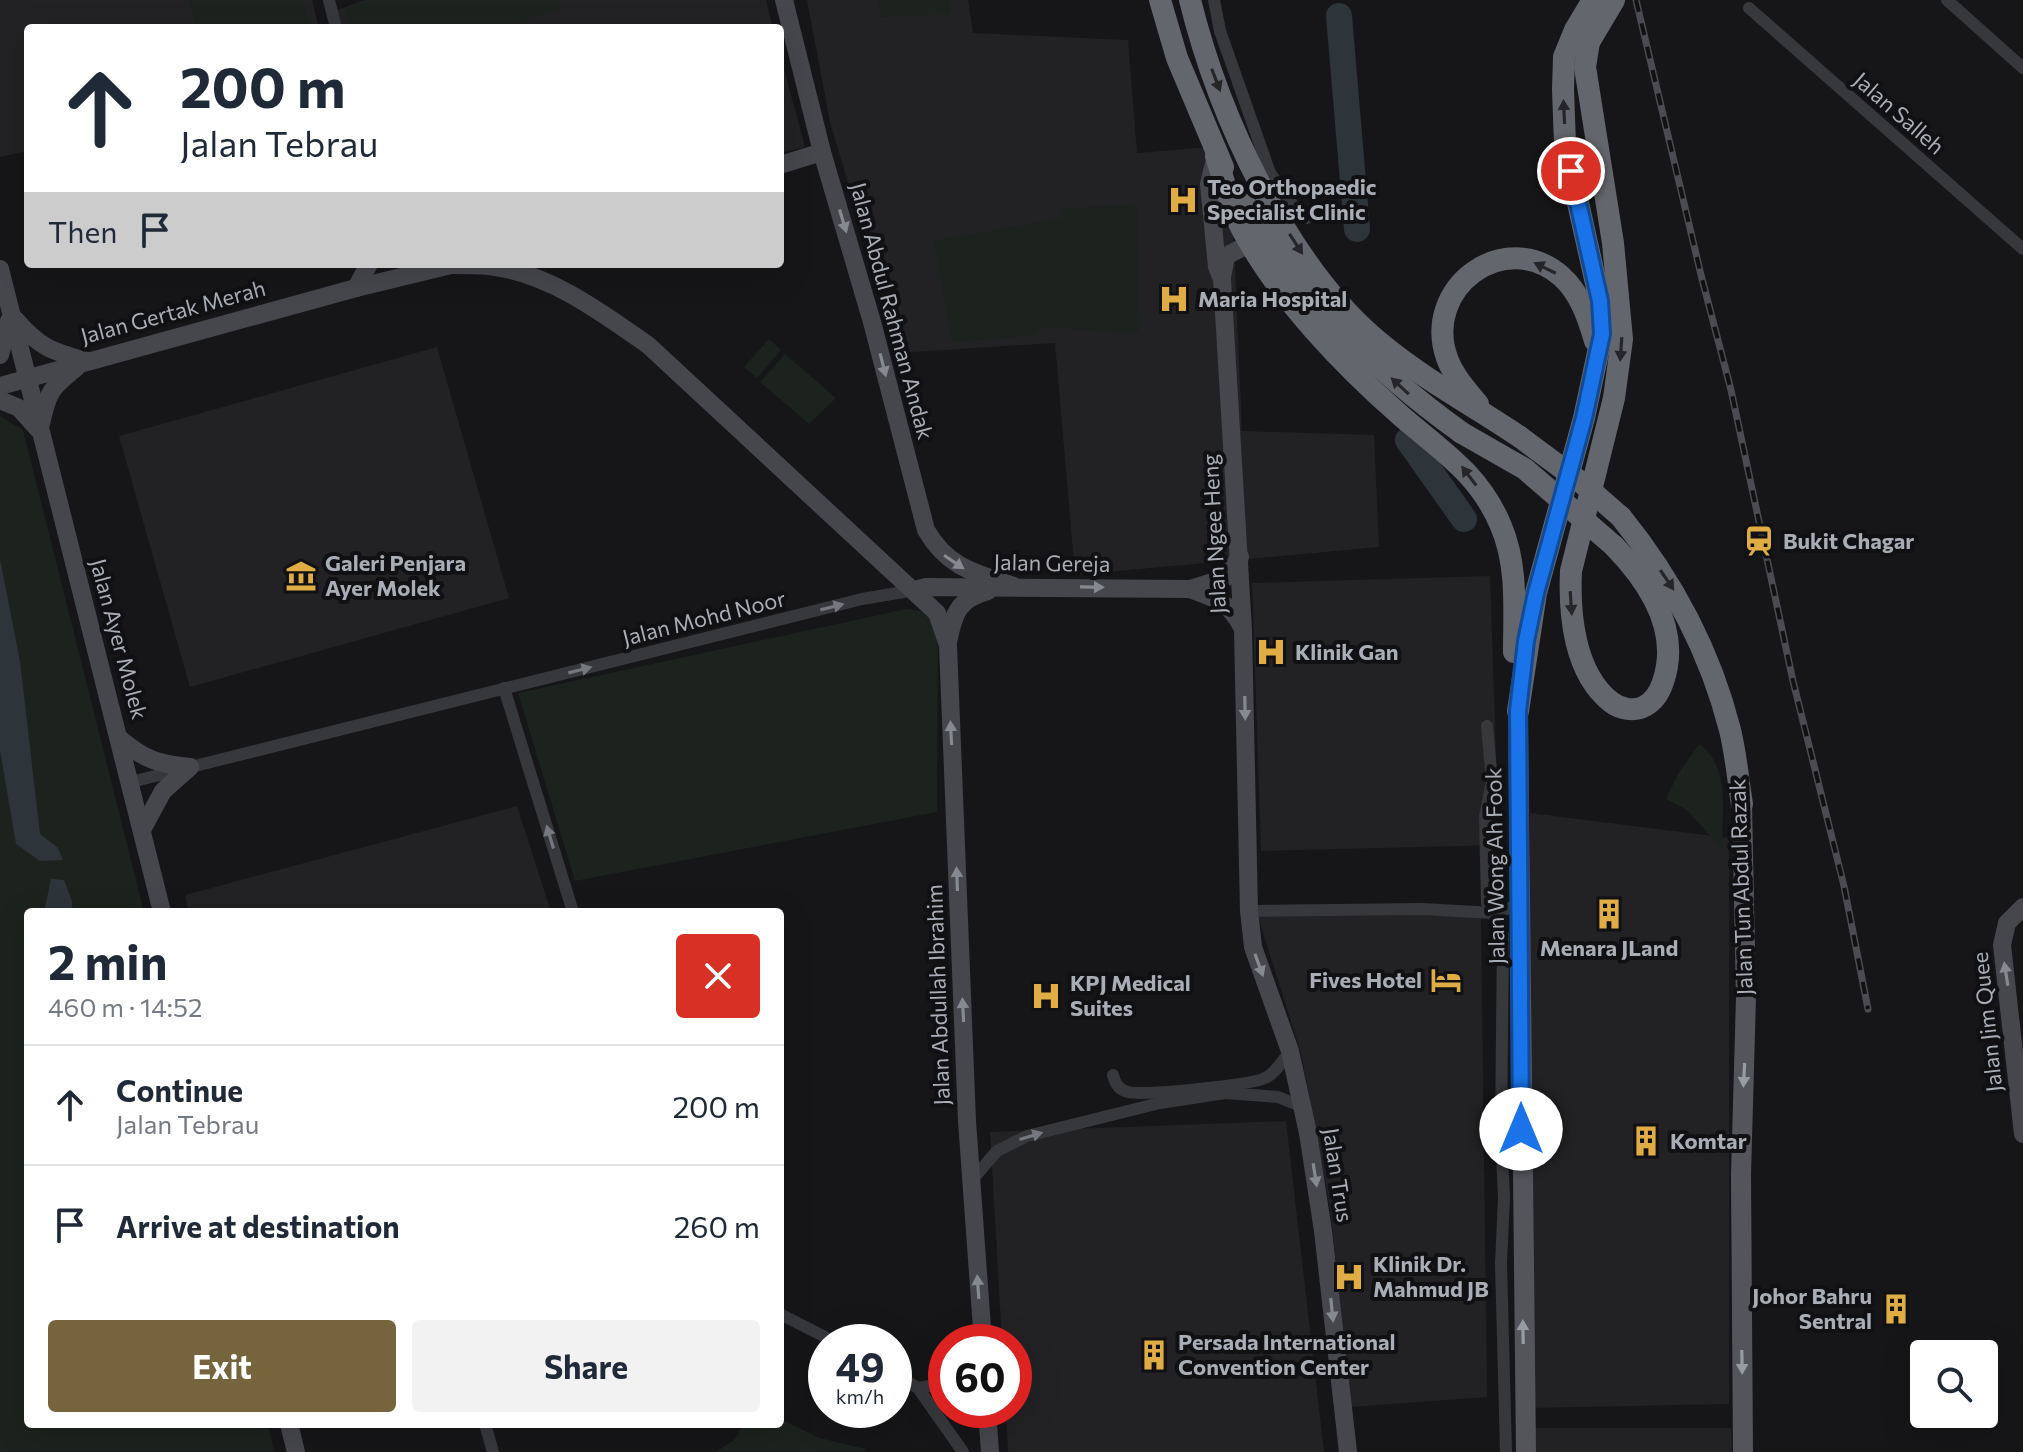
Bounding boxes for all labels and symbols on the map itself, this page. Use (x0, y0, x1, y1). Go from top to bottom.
street label: Jalan Salleh (1848, 66, 1950, 159)
one-way arrow (1210, 68, 1223, 92)
one-way arrow (1557, 99, 1570, 124)
pin (1537, 137, 1605, 205)
place label: Teo Orthopaedic Specialist Clinic (1207, 173, 1377, 225)
street label: Jalan Abdul Rahman Andak (845, 179, 940, 442)
hospital icon: Teo Orthopaedic Specialist Clinic (1166, 183, 1200, 217)
one-way arrow (837, 209, 850, 233)
one-way arrow (1289, 234, 1304, 255)
one-way arrow (1533, 261, 1556, 275)
street label: Jalan Gertak Merah (77, 274, 268, 349)
hospital icon: Maria Hospital (1157, 282, 1191, 316)
place label: Maria Hospital (1198, 285, 1347, 312)
one-way arrow (1614, 337, 1627, 362)
one-way arrow (878, 353, 890, 378)
one-way arrow (1390, 378, 1409, 396)
street label: Jalan Ngee Heng (1196, 453, 1231, 615)
one-way arrow (1462, 466, 1478, 486)
station icon: Bukit Chagar (1742, 524, 1776, 558)
place label: Bukit Chagar (1783, 527, 1914, 554)
street label: Jalan Gereja (993, 548, 1111, 577)
place label: Galeri Penjara Ayer Molek (325, 549, 466, 601)
one-way arrow (944, 554, 965, 569)
street label: Jalan Ayer Molek (85, 556, 154, 722)
museum icon: Galeri Penjara Ayer Molek (284, 559, 318, 593)
one-way arrow (1659, 570, 1674, 591)
one-way arrow (1080, 581, 1105, 594)
street label: Jalan Mohd Noor (620, 584, 788, 651)
one-way arrow (1565, 591, 1578, 616)
one-way arrow (820, 600, 845, 612)
hospital icon: Klinik Gan (1254, 635, 1288, 669)
place label: Klinik Gan (1295, 638, 1399, 665)
one-way arrow (568, 663, 593, 675)
one-way arrow (1238, 696, 1251, 721)
one-way arrow (945, 720, 958, 745)
street label: Jalan Wong Ah Fook (1479, 767, 1510, 965)
street label: Jalan Tun Abdul Razak (1723, 778, 1758, 996)
one-way arrow (543, 825, 556, 849)
one-way arrow (951, 866, 964, 891)
street label: Jalan Abdullah Ibrahim (920, 884, 955, 1106)
building icon: Menara JLand (1592, 897, 1626, 931)
place label: Menara JLand (1540, 934, 1678, 961)
street label: Jalan Jim Quee (1966, 951, 2007, 1093)
one-way arrow (1254, 953, 1266, 977)
one-way arrow (1999, 961, 2012, 986)
hotel icon: Fives Hotel (1429, 963, 1463, 997)
place label: Fives Hotel (1309, 966, 1422, 993)
place label: KPJ Medical Suites (1070, 969, 1191, 1021)
hospital icon: KPJ Medical Suites (1029, 979, 1063, 1013)
one-way arrow (957, 997, 970, 1022)
one-way arrow (1737, 1063, 1750, 1088)
position arrow (1479, 1087, 1563, 1171)
building icon: Komtar (1629, 1124, 1663, 1158)
street label: Jalan Trus (1318, 1126, 1359, 1224)
place label: Komtar (1670, 1127, 1747, 1154)
one-way arrow (1020, 1129, 1044, 1141)
one-way arrow (1309, 1163, 1322, 1188)
place label: Klinik Dr. Mahmud JB (1373, 1250, 1489, 1302)
hospital icon: Klinik Dr. Mahmud JB (1332, 1260, 1366, 1294)
one-way arrow (971, 1274, 984, 1299)
place label: Johor Bahru Sentral (1752, 1282, 1872, 1334)
building icon: Johor Bahru Sentral (1879, 1292, 1913, 1326)
one-way arrow (1325, 1298, 1338, 1323)
one-way arrow (1517, 1319, 1530, 1344)
speed limit sign: 60 (928, 1324, 1032, 1428)
place label: Persada International Convention Center (1178, 1328, 1396, 1380)
building icon: Persada International Convention Center (1137, 1338, 1171, 1372)
one-way arrow (1736, 1350, 1748, 1375)

